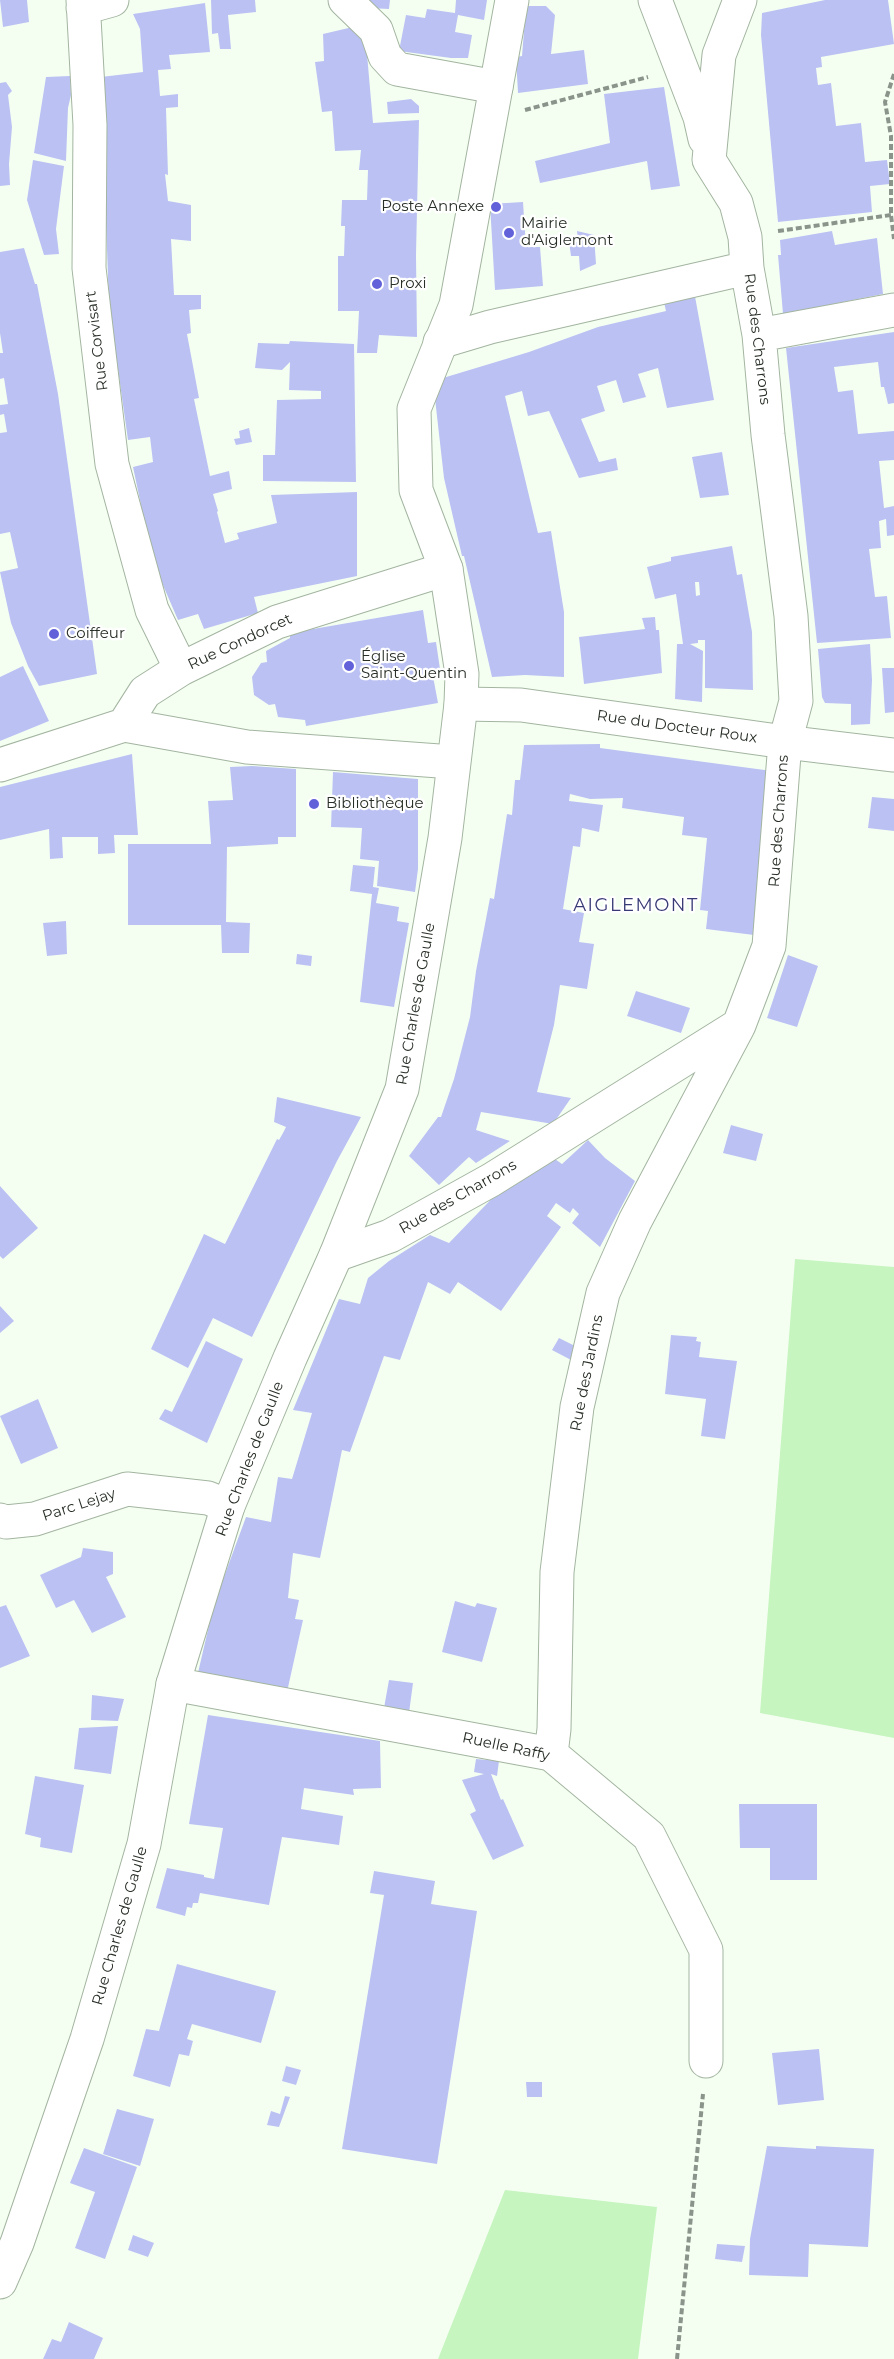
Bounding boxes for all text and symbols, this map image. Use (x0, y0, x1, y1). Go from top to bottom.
place label: Poste Annexe (381, 198, 484, 216)
marker: Poste Annexe (489, 200, 503, 214)
place label: Mairie d'Aiglemont (521, 215, 613, 250)
marker: Mairie d'Aiglemont (502, 226, 516, 240)
street label: Rue des Charrons (740, 272, 774, 406)
place label: Proxi (389, 275, 426, 293)
marker: Proxi (370, 277, 384, 291)
street label: Rue Corvisart (82, 290, 112, 392)
street label: Rue Condorcet (185, 610, 295, 674)
place label: Coiffeur (66, 625, 125, 643)
marker: Coiffeur (47, 627, 61, 641)
place label: Église Saint-Quentin (361, 648, 467, 683)
marker: Église Saint-Quentin (342, 659, 356, 673)
street label: Rue du Docteur Roux (596, 707, 758, 747)
street label: Rue des Charrons (765, 754, 793, 888)
place label: Bibliothèque (326, 795, 424, 813)
marker: Bibliothèque (307, 797, 321, 811)
district label: AIGLEMONT (573, 895, 699, 917)
street label: Rue Charles de Gaulle (393, 921, 439, 1087)
street label: Rue des Charrons (396, 1156, 520, 1238)
street label: Rue des Jardins (567, 1313, 607, 1433)
street label: Rue Charles de Gaulle (212, 1379, 288, 1539)
street label: Parc Lejay (40, 1485, 118, 1525)
street label: Ruelle Raffy (461, 1729, 551, 1765)
street label: Rue Charles de Gaulle (89, 1844, 151, 2008)

